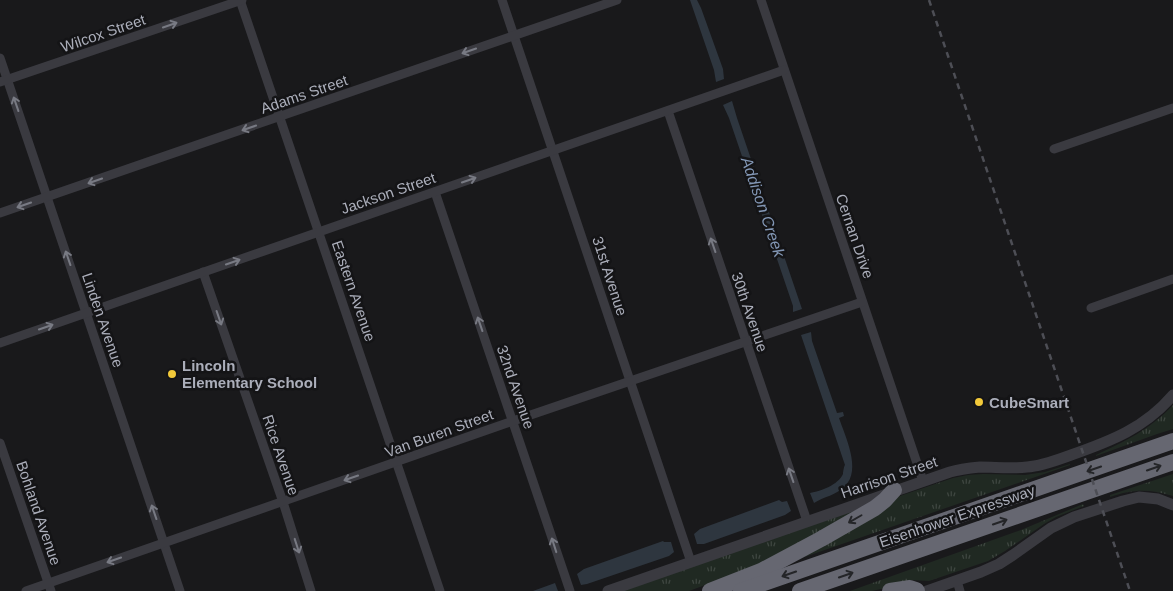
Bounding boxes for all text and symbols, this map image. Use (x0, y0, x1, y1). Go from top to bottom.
street label: Wilcox Street (58, 10, 148, 55)
one-way arrow (161, 20, 177, 29)
one-way arrow (461, 47, 477, 56)
street label: Adams Street (258, 71, 351, 117)
one-way arrow (11, 97, 20, 113)
one-way arrow (241, 123, 257, 133)
water label: Addison Creek (738, 154, 788, 260)
street label: Jackson Street (338, 169, 438, 217)
one-way arrow (460, 175, 476, 184)
one-way arrow (88, 176, 104, 186)
street label: Cernan Drive (833, 191, 877, 281)
one-way arrow (16, 201, 32, 210)
street label: 31st Avenue (589, 234, 631, 318)
street label: Eastern Avenue (329, 238, 379, 344)
one-way arrow (708, 238, 718, 254)
one-way arrow (63, 251, 72, 267)
one-way arrow (224, 257, 240, 266)
street label: Linden Avenue (79, 270, 127, 370)
street label: 30th Avenue (728, 270, 772, 354)
one-way arrow (215, 310, 224, 326)
one-way arrow (475, 317, 484, 333)
one-way arrow (38, 322, 53, 331)
street label: 32nd Avenue (494, 343, 538, 431)
place label: Lincoln Elementary School (182, 357, 317, 391)
marker: Lincoln Elementary School (166, 368, 178, 380)
place label: CubeSmart (989, 394, 1069, 411)
marker: CubeSmart (973, 396, 985, 408)
street label: Van Buren Street (383, 405, 496, 460)
street label: Rice Avenue (259, 413, 303, 497)
street label: Harrison Street (839, 452, 940, 501)
street label: Bohland Avenue (13, 459, 65, 567)
one-way arrow (1145, 463, 1161, 473)
one-way arrow (1087, 465, 1102, 474)
one-way arrow (786, 467, 796, 483)
one-way arrow (343, 474, 359, 484)
street label: Eisenhower Expressway (877, 481, 1037, 551)
one-way arrow (149, 504, 158, 520)
one-way arrow (848, 514, 863, 524)
one-way arrow (992, 517, 1007, 526)
one-way arrow (549, 537, 559, 553)
one-way arrow (293, 538, 302, 554)
one-way arrow (107, 556, 123, 565)
one-way arrow (781, 570, 797, 580)
one-way arrow (838, 570, 854, 579)

